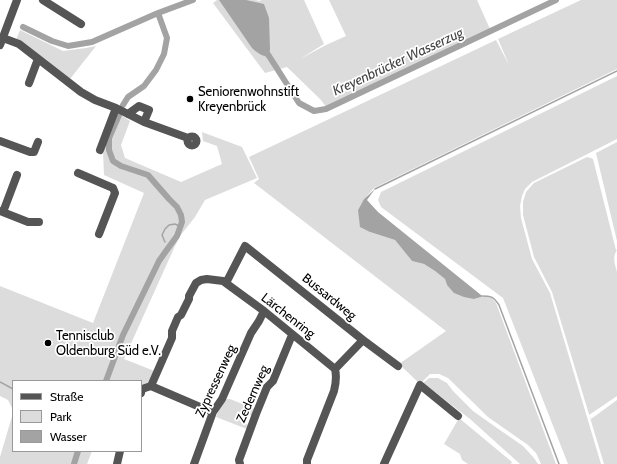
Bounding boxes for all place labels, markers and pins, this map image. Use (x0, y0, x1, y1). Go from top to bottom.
place label: Seniorenwohnstift Kreyenbrück (198, 84, 299, 115)
marker: Seniorenwohnstift Kreyenbrück (185, 94, 195, 104)
place label: Tennisclub Oldenburg Süd e.V. (56, 328, 161, 359)
marker: Tennisclub Oldenburg Süd e.V. (43, 338, 53, 348)

